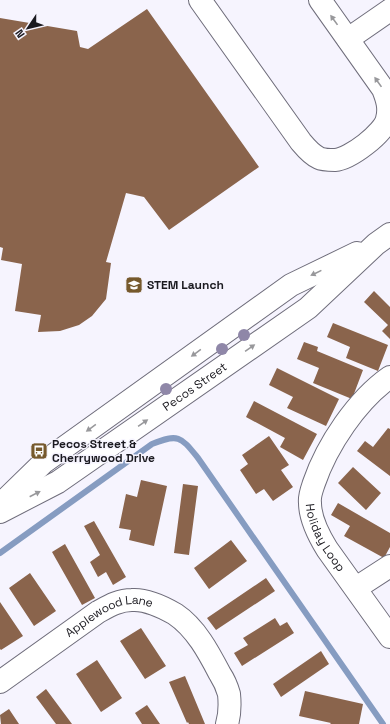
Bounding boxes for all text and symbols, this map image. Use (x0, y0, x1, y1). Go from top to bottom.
north arrow (8, 8, 48, 48)
one-way arrow (330, 14, 338, 25)
text: N (12, 27, 28, 41)
one-way arrow (374, 77, 382, 87)
one-way arrow (310, 270, 322, 276)
school or university icon: STEM Launch (124, 275, 144, 295)
place label: STEM Launch (147, 277, 224, 293)
one-way arrow (244, 344, 255, 352)
one-way arrow (191, 349, 202, 357)
street label: Pecos Street (160, 359, 230, 415)
one-way arrow (138, 419, 148, 427)
one-way arrow (85, 424, 96, 433)
place label: Pecos Street & Cherrywood Drive (52, 436, 155, 466)
bus stop icon: Pecos Street & Cherrywood Drive (29, 441, 49, 461)
one-way arrow (29, 491, 40, 497)
street label: Holiday Loop (302, 503, 349, 575)
street label: Applewood Lane (62, 592, 155, 641)

